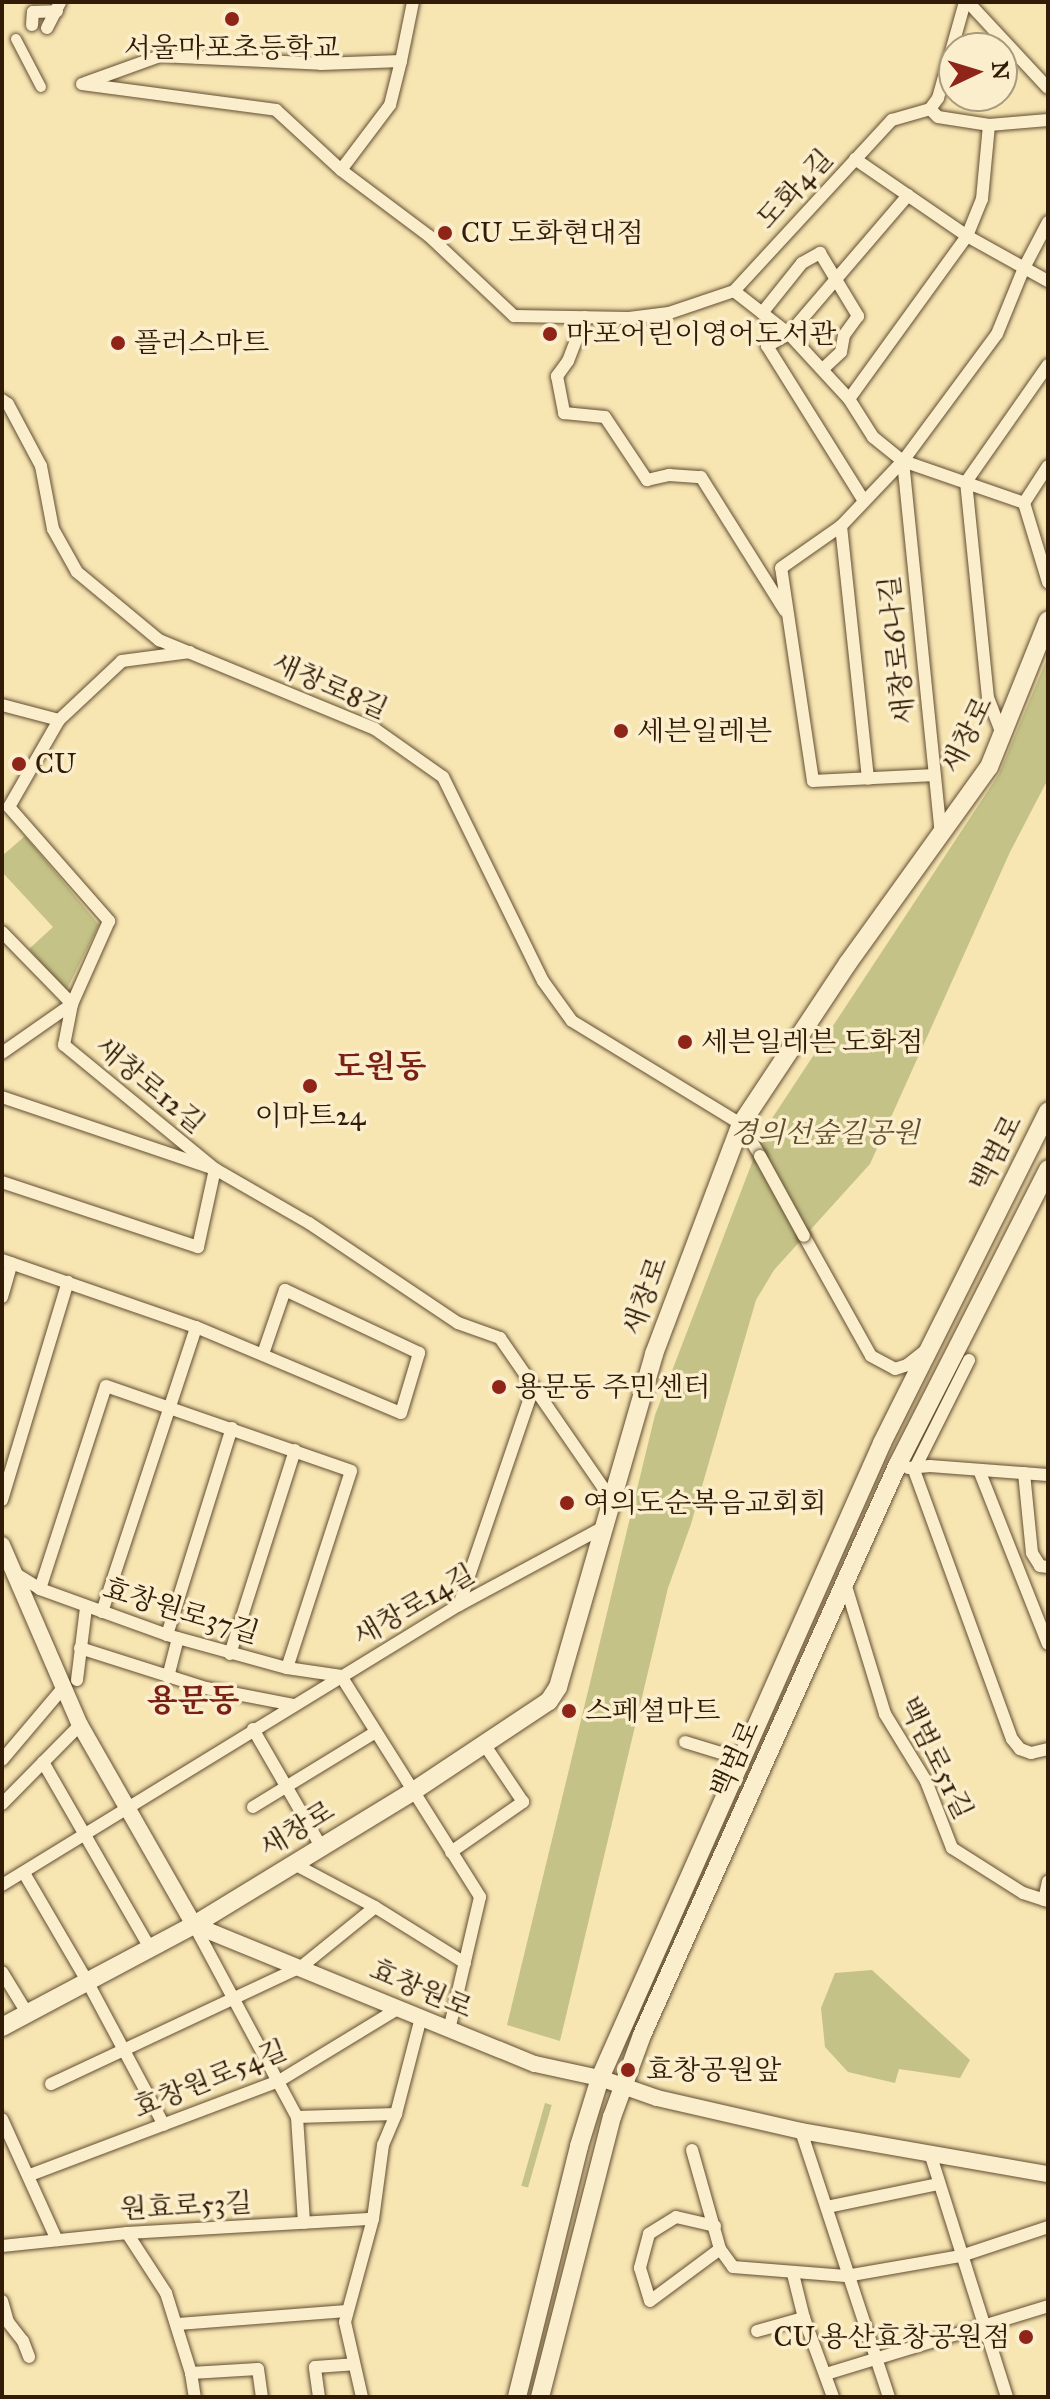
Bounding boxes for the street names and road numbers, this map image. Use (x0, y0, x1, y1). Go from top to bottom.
street label: 도화4길 (750, 142, 840, 236)
street label: 새창로6나길 (872, 574, 922, 726)
street label: 새창로8길 (267, 646, 393, 726)
street label: 새창로 (934, 691, 1000, 779)
street label: 새창로12길 (88, 1029, 212, 1141)
street label: 백범로 (963, 1109, 1029, 1197)
street label: 새창로 (615, 1252, 675, 1340)
street label: 새창로14길 (347, 1557, 481, 1653)
street label: 효창원로37길 (99, 1571, 263, 1651)
street label: 백범로51길 (892, 1691, 980, 1825)
street label: 백범로 (703, 1715, 767, 1803)
street label: 새창로 (254, 1794, 340, 1864)
street label: 효창원로 (365, 1952, 477, 2026)
street label: 효창원로54길 (128, 2033, 292, 2125)
street label: 원효로53길 (119, 2186, 253, 2226)

